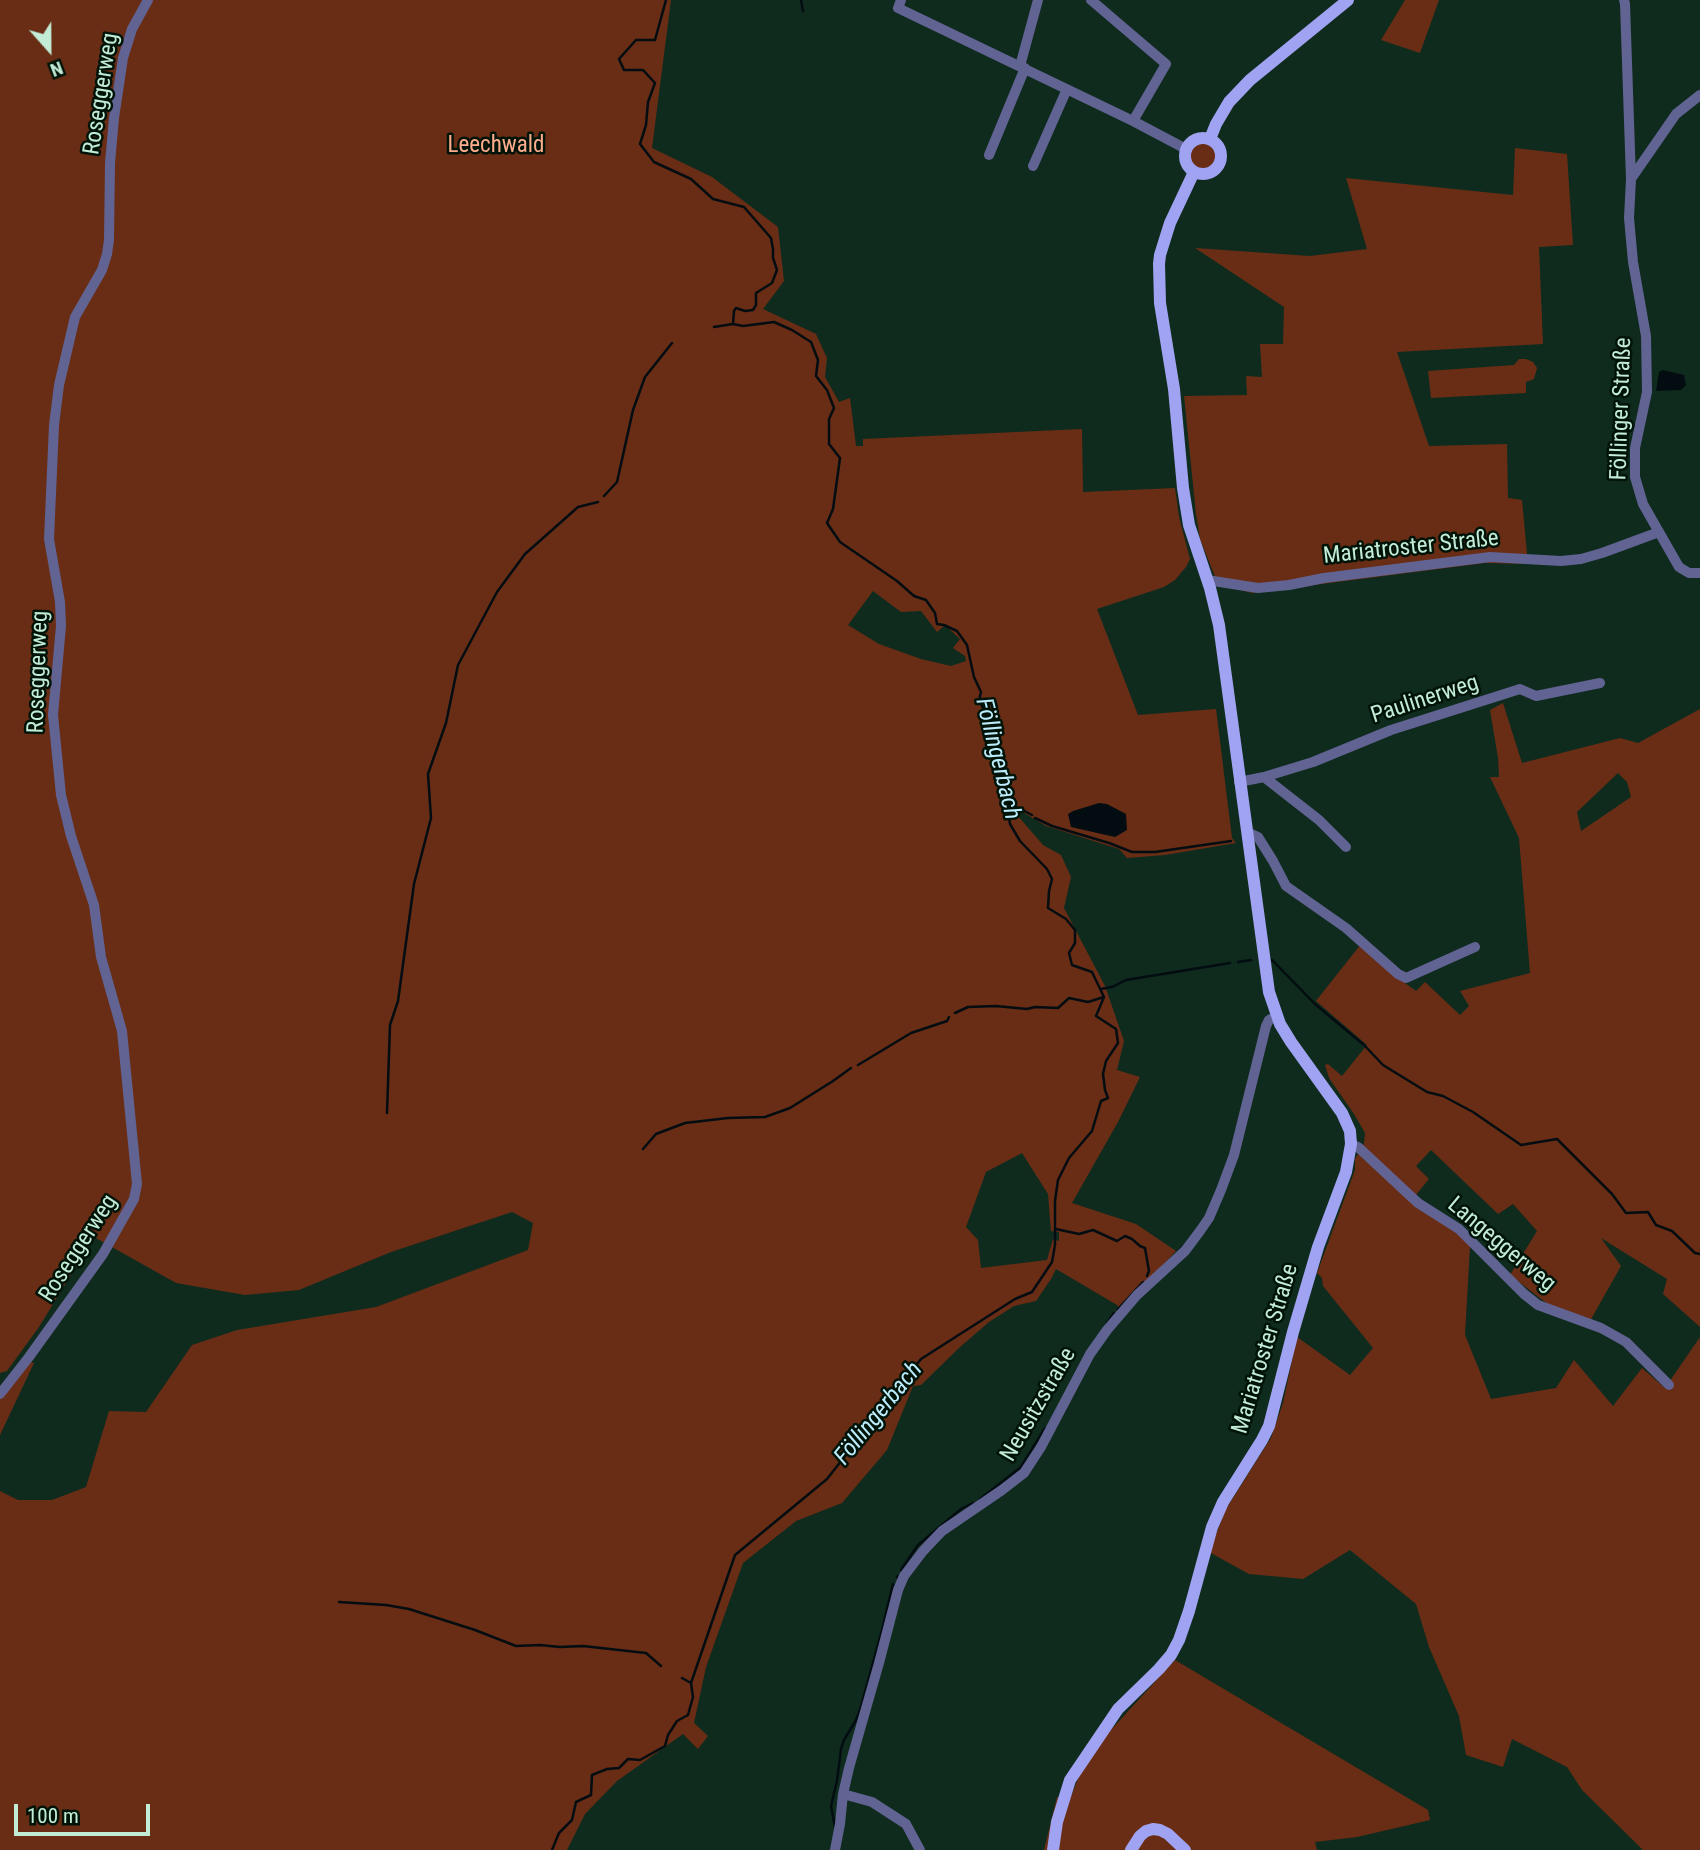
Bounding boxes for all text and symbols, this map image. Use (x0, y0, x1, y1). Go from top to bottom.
north arrow (14, 14, 84, 84)
street label: Roseggerweg (79, 31, 125, 157)
text: N (47, 56, 66, 82)
park label: Leechwald (448, 132, 544, 160)
street label: Föllinger Straße (1606, 337, 1638, 481)
street label: Mariatroster Straße (1322, 525, 1500, 571)
street label: Roseggerweg (23, 610, 55, 734)
street label: Paulinerweg (1368, 670, 1482, 730)
water label: Föllingerbach (968, 695, 1026, 823)
street label: Roseggerweg (34, 1190, 124, 1308)
street label: Langeggerweg (1441, 1192, 1561, 1298)
street label: Mariatroster Straße (1227, 1261, 1305, 1437)
street label: Neusitzstraße (995, 1343, 1083, 1467)
water label: Föllingerbach (829, 1357, 929, 1471)
scale bar (18, 1790, 154, 1834)
text: 100 m (27, 1804, 79, 1828)

